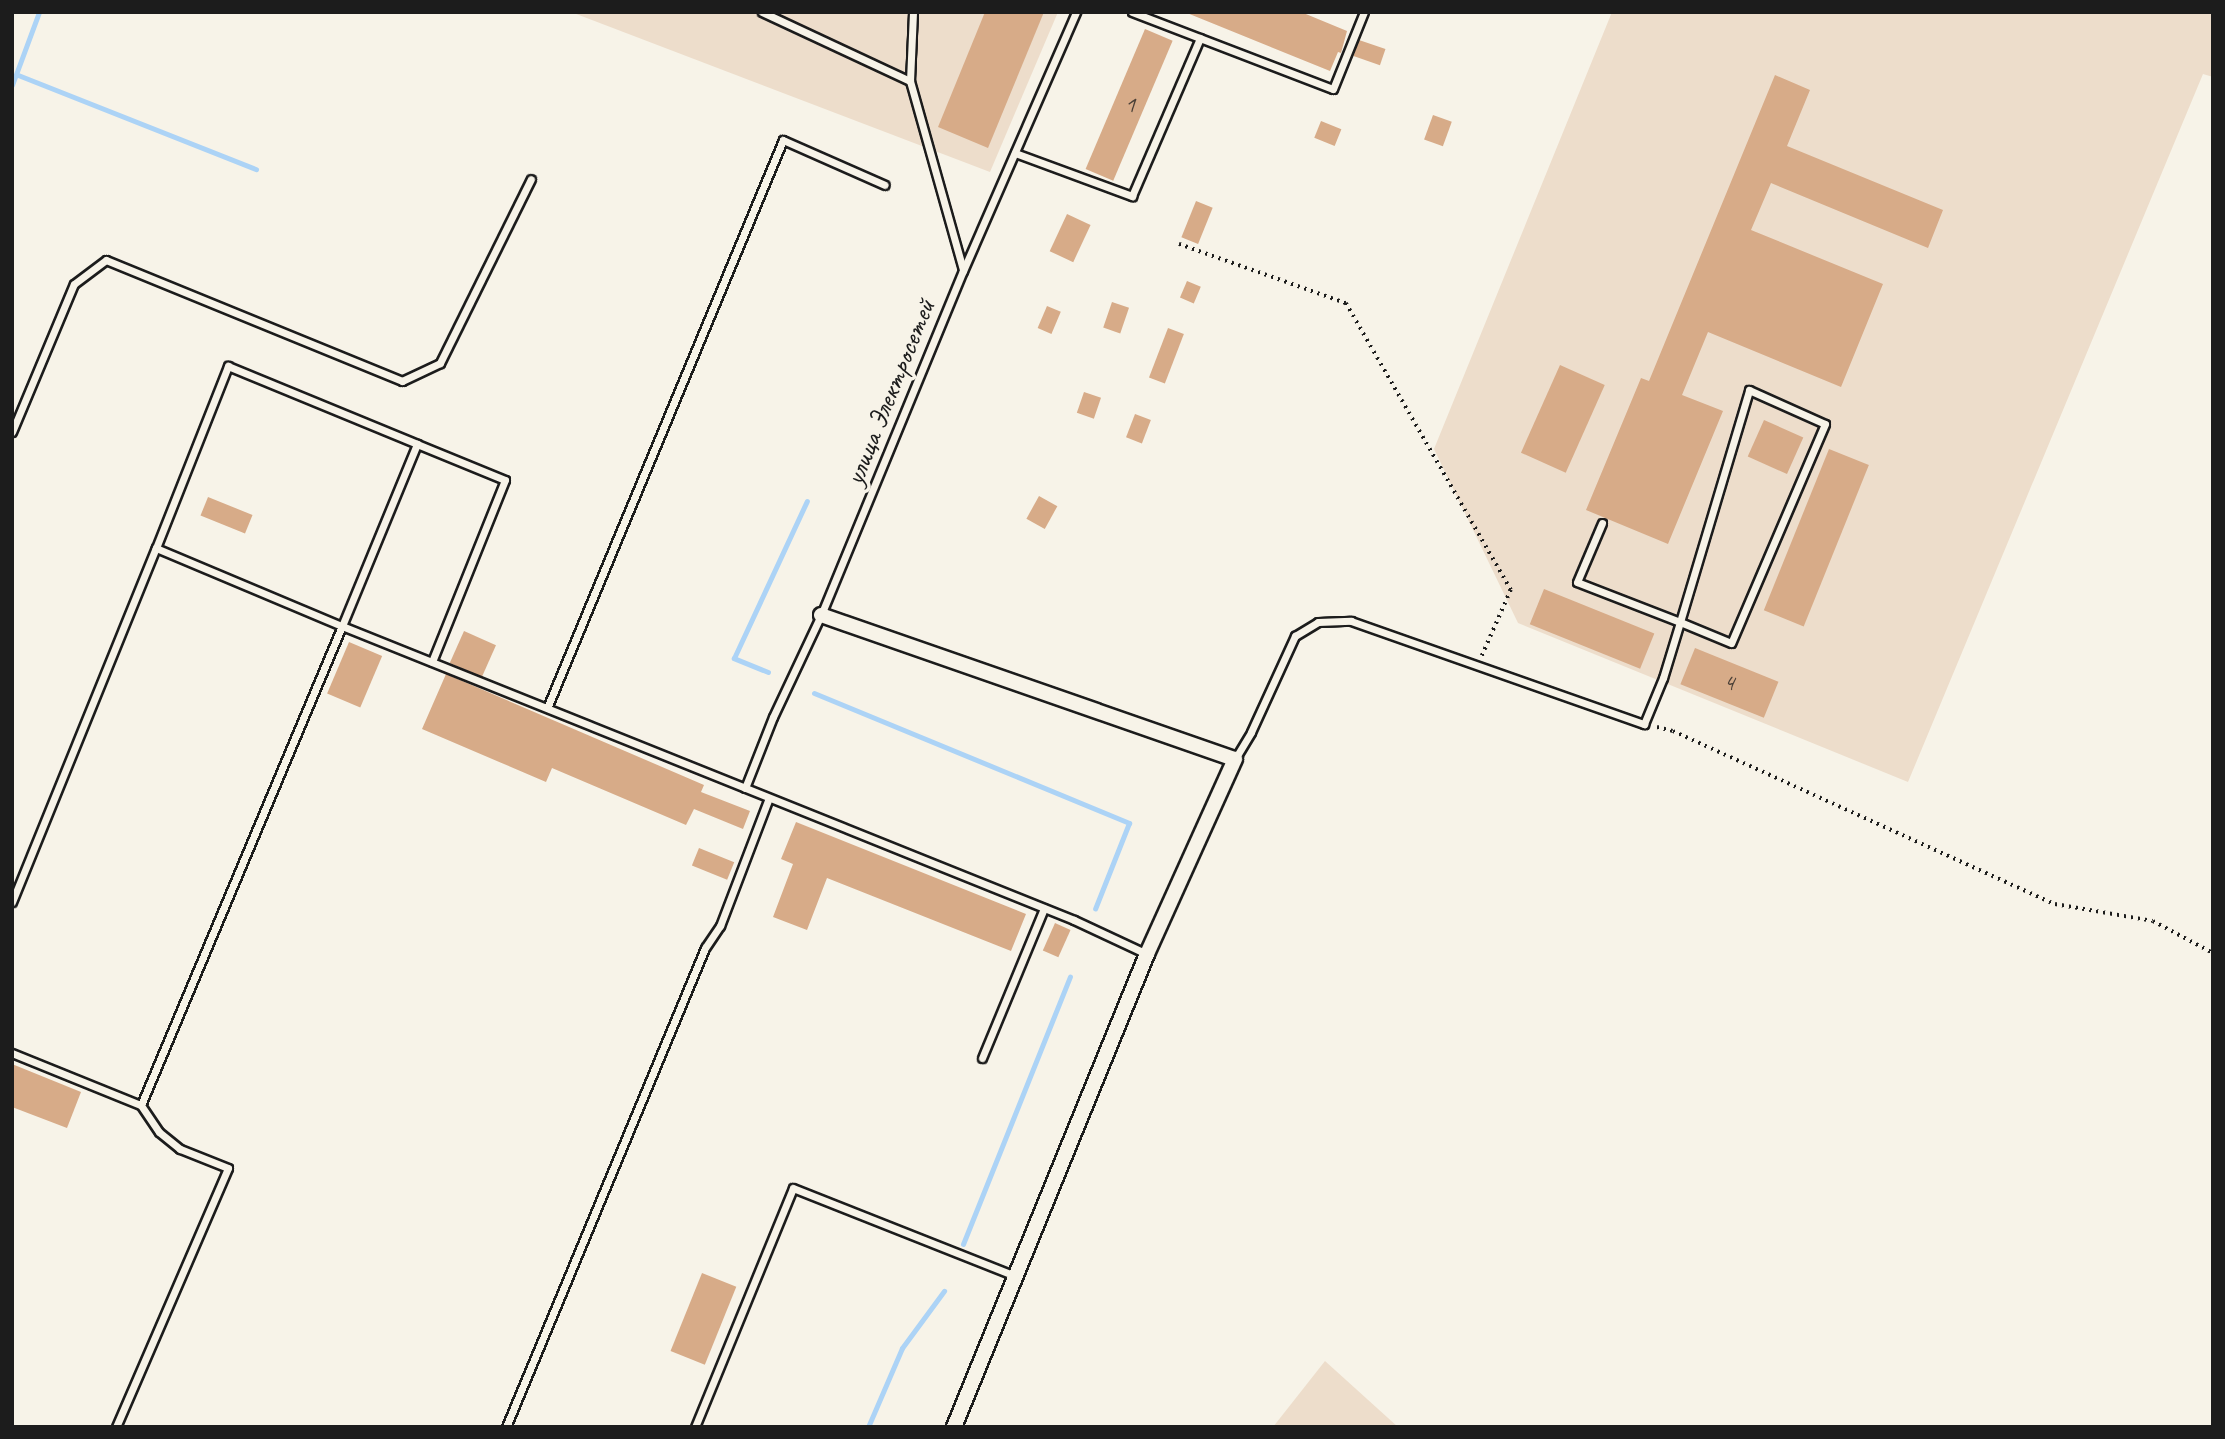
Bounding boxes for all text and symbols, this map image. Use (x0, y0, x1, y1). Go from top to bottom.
house number: 1 (1125, 91, 1135, 119)
street label: улица Электросетей (838, 295, 942, 489)
house number: 4 (1724, 669, 1734, 697)

